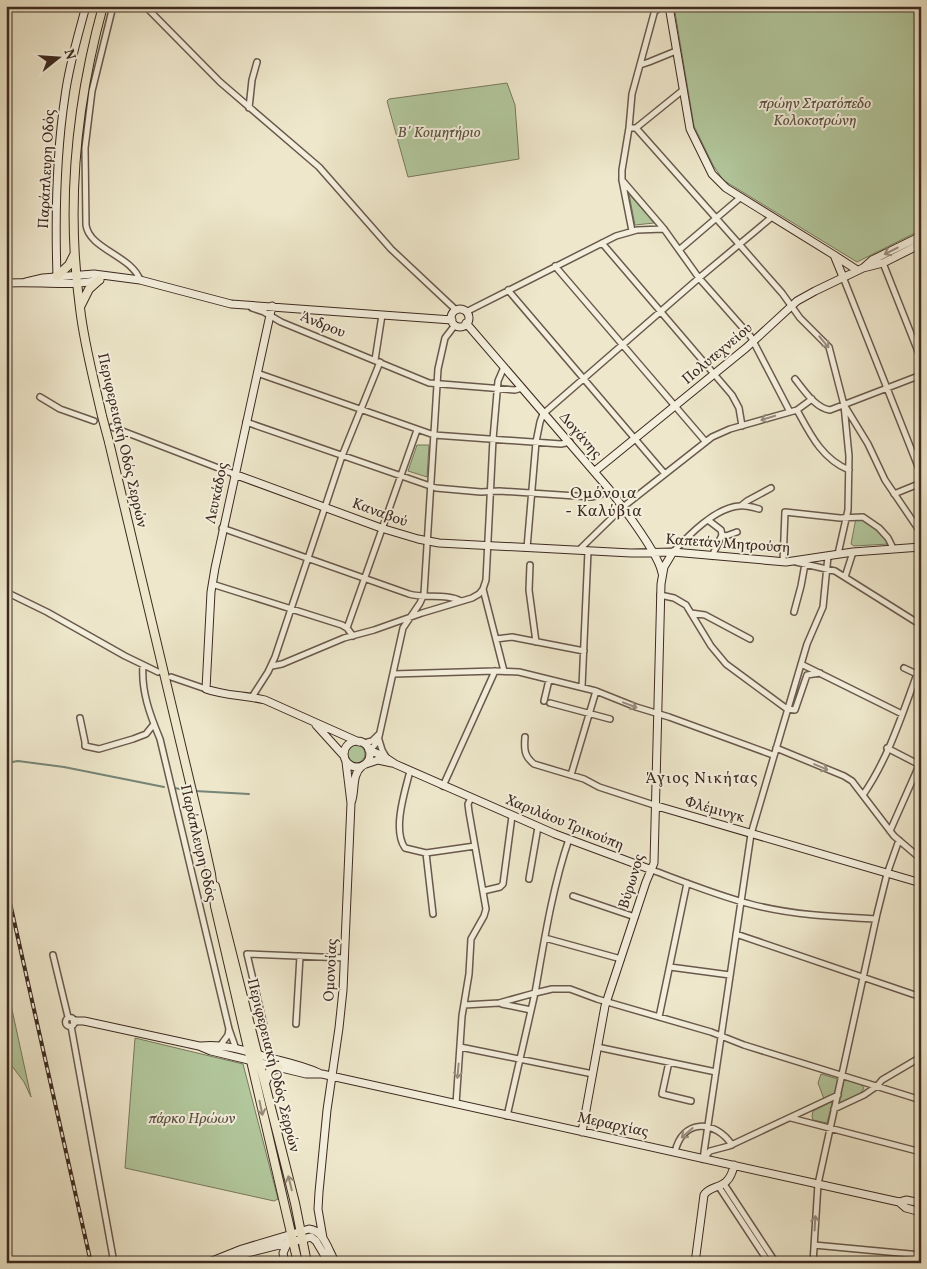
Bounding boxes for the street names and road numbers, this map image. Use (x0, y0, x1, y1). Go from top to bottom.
street label: Παράπλευρη Οδός (34, 109, 61, 229)
street label: Άνδρου (297, 307, 348, 344)
street label: Πολυτεχνείου (678, 318, 758, 390)
street label: Περιφερειακή Οδός Σερρών (91, 351, 152, 530)
street label: Δογάνης (553, 408, 606, 464)
street label: Λευκάδος (201, 460, 234, 526)
street label: Καναβού (349, 494, 410, 533)
street label: Καπετάν Μητρούση (665, 530, 791, 559)
street label: Παράπλευρη Οδός (174, 783, 221, 904)
street label: Χαριλάου Τρικούπη (502, 790, 627, 857)
street label: Φλέμινγκ (682, 792, 747, 829)
street label: Βύρωνος (614, 851, 651, 912)
street label: Ομονοίας (319, 938, 344, 1002)
street label: Περιφερειακή Οδός Σερρών (241, 976, 304, 1154)
street label: Μεραρχίας (575, 1108, 650, 1143)

